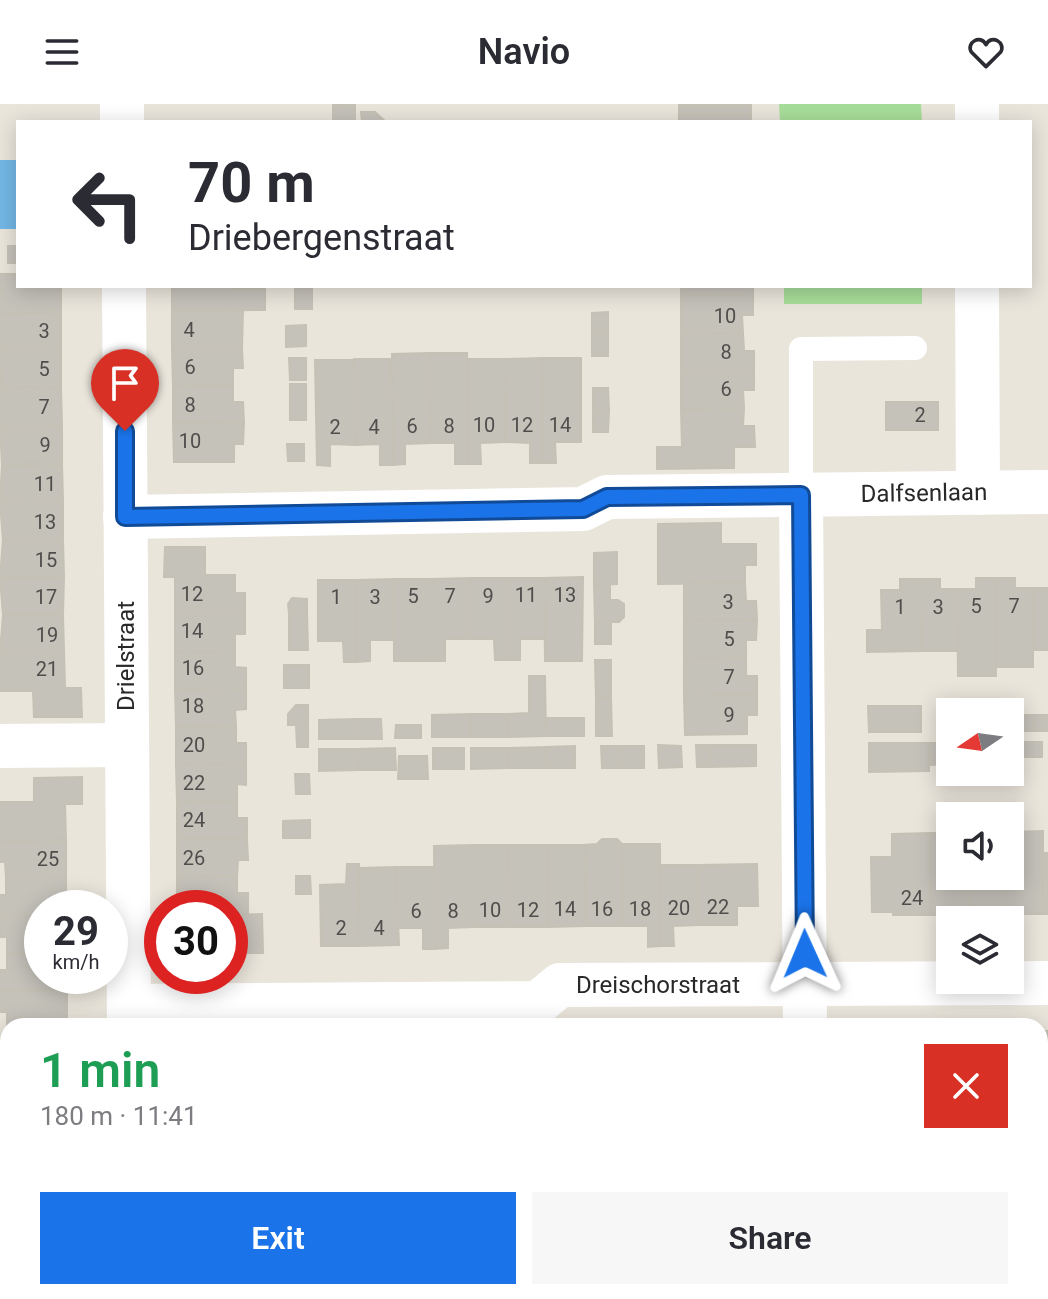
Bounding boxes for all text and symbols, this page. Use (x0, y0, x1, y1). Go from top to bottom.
icon: menu (40, 30, 84, 74)
icon: heart (964, 30, 1008, 74)
text: Navio (478, 31, 570, 73)
text: 70 m (188, 150, 315, 216)
icon: left (56, 152, 160, 256)
text: Driebergenstraat (188, 217, 455, 259)
house number: 10 (714, 304, 736, 328)
house number: 4 (183, 318, 195, 342)
house number: 3 (38, 319, 50, 343)
house number: 8 (720, 340, 732, 364)
pin (91, 349, 159, 431)
house number: 6 (184, 355, 196, 379)
house number: 5 (38, 357, 50, 381)
icon: arrive (103, 361, 147, 405)
house number: 6 (720, 377, 732, 401)
house number: 8 (184, 393, 196, 417)
house number: 7 (38, 395, 50, 419)
house number: 2 (914, 403, 926, 427)
house number: 10 (473, 413, 495, 437)
house number: 12 (511, 413, 533, 437)
house number: 14 (549, 413, 571, 437)
house number: 6 (406, 414, 418, 438)
house number: 8 (443, 414, 455, 438)
house number: 2 (329, 415, 341, 439)
house number: 4 (368, 415, 380, 439)
house number: 10 (179, 429, 201, 453)
house number: 9 (39, 433, 51, 457)
house number: 11 (34, 472, 56, 496)
street label: Dalfsenlaan (860, 478, 988, 508)
house number: 13 (34, 510, 56, 534)
house number: 15 (35, 548, 57, 572)
house number: 12 (181, 582, 203, 606)
house number: 11 (515, 583, 537, 607)
house number: 13 (554, 583, 576, 607)
house number: 5 (407, 584, 419, 608)
house number: 7 (444, 584, 456, 608)
house number: 9 (482, 584, 494, 608)
house number: 17 (35, 585, 57, 609)
house number: 1 (330, 585, 342, 609)
house number: 3 (369, 585, 381, 609)
house number: 3 (722, 590, 734, 614)
house number: 5 (970, 594, 982, 618)
house number: 7 (1008, 594, 1020, 618)
house number: 1 (894, 595, 906, 619)
house number: 3 (932, 595, 944, 619)
street label: Drielstraat (112, 601, 140, 711)
house number: 14 (181, 619, 203, 643)
house number: 19 (36, 623, 58, 647)
house number: 5 (723, 627, 735, 651)
house number: 16 (182, 656, 204, 680)
house number: 21 (36, 657, 58, 681)
house number: 7 (723, 665, 735, 689)
house number: 18 (182, 694, 204, 718)
north arrow (936, 698, 1024, 786)
map controls (936, 698, 1024, 994)
house number: 9 (723, 703, 735, 727)
house number: 20 (183, 733, 205, 757)
house number: 22 (183, 771, 205, 795)
button: sound (936, 802, 1024, 890)
house number: 24 (183, 808, 205, 832)
house number: 26 (183, 846, 205, 870)
house number: 25 (37, 847, 59, 871)
house number: 24 (901, 886, 923, 910)
speed limit sign: 30 (144, 890, 248, 994)
house number: 22 (707, 895, 729, 919)
house number: 20 (668, 896, 690, 920)
house number: 14 (554, 897, 576, 921)
house number: 16 (591, 897, 613, 921)
house number: 18 (629, 897, 651, 921)
house number: 10 (479, 898, 501, 922)
house number: 12 (517, 898, 539, 922)
house number: 6 (410, 899, 422, 923)
house number: 8 (447, 899, 459, 923)
button: layers (936, 906, 1024, 994)
text: 29 (53, 908, 99, 955)
position arrow (763, 912, 847, 996)
house number: 2 (335, 916, 347, 940)
house number: 4 (373, 916, 385, 940)
text: km/h (53, 950, 99, 974)
street label: Dreischorstraat (576, 971, 740, 999)
text: 1 min (40, 1042, 160, 1099)
button: close (924, 1044, 1008, 1128)
text: 180 m · 11:41 (40, 1101, 198, 1131)
button: Exit (40, 1192, 516, 1284)
button: Share (532, 1192, 1008, 1284)

